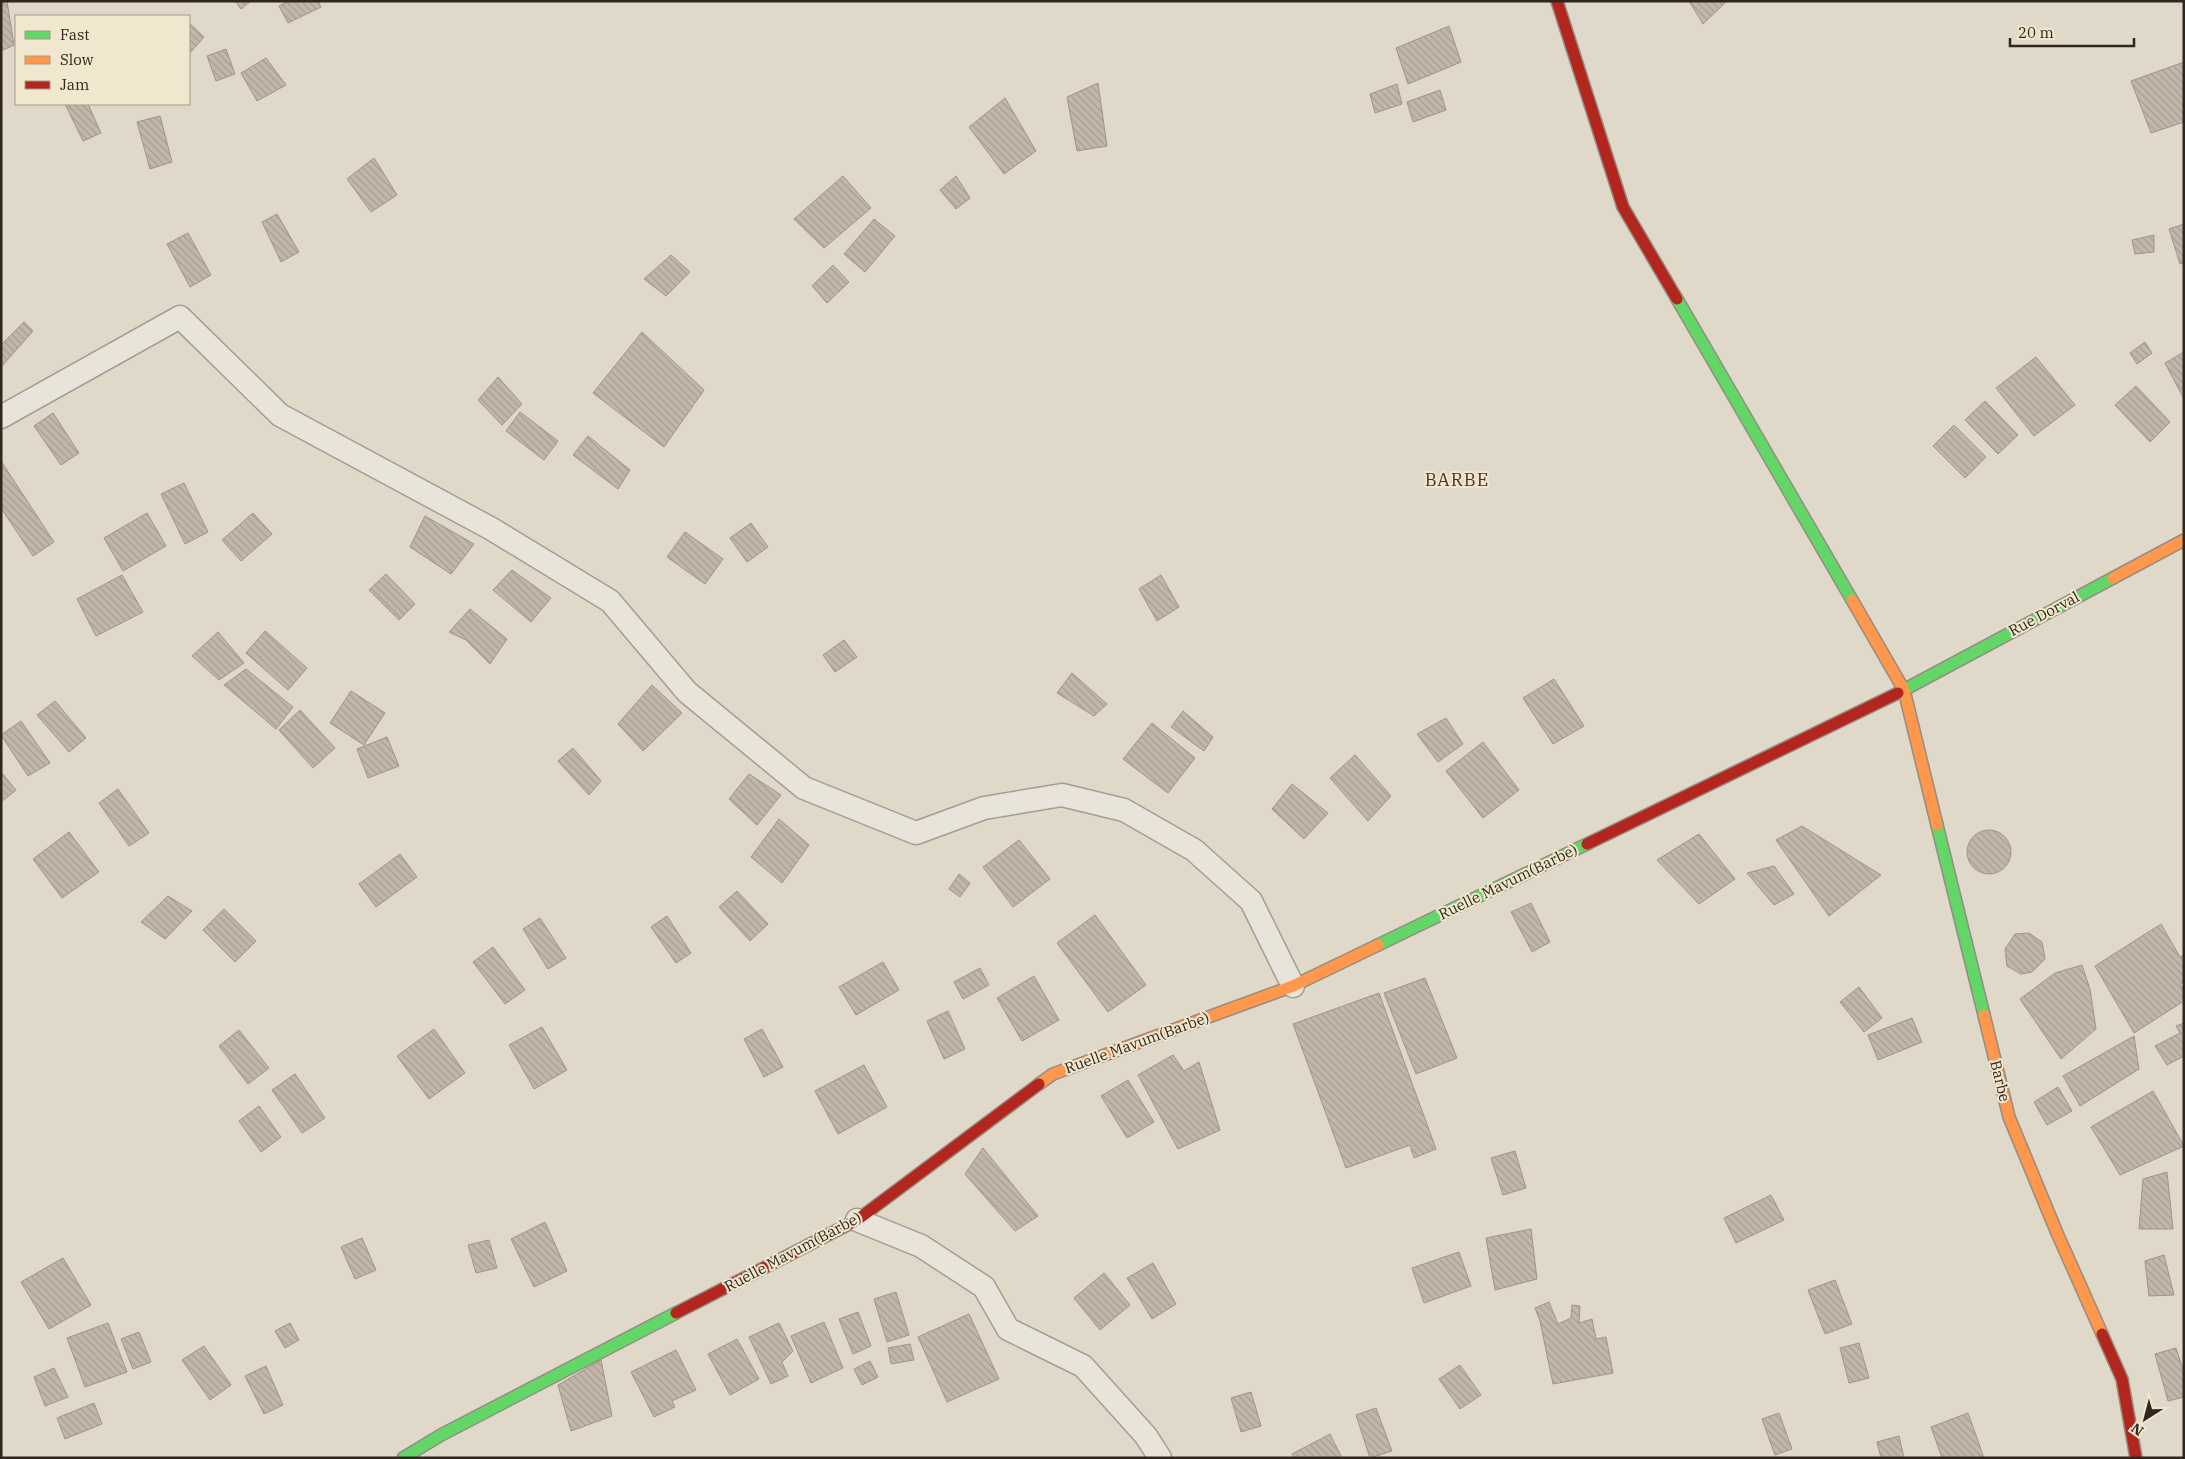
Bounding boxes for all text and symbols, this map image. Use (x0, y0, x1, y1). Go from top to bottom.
legend (15, 15, 190, 105)
scale bar (2010, 15, 2134, 47)
text: 20 m (2018, 23, 2054, 42)
text: Fast (60, 25, 90, 44)
text: Slow (60, 50, 94, 69)
text: Jam (60, 75, 89, 94)
district label: BARBE (1425, 468, 1489, 491)
street label: Rue Dorval (2005, 587, 2082, 640)
street label: Ruelle Mavum(Barbe) (1435, 840, 1580, 924)
street label: Ruelle Mavum(Barbe) (1062, 1008, 1212, 1078)
street label: Barbe (1986, 1058, 2015, 1104)
street label: Ruelle Mavum(Barbe) (721, 1207, 865, 1296)
north arrow (2120, 1394, 2170, 1444)
text: N (2128, 1419, 2147, 1440)

